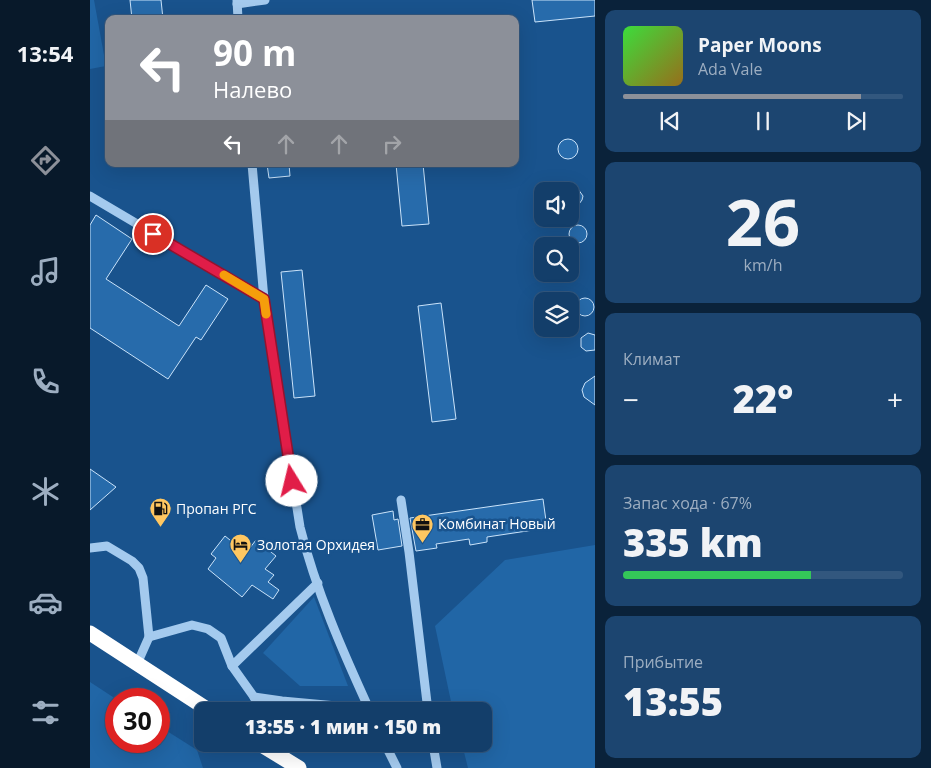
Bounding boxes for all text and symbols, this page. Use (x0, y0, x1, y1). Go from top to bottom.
text: 90 m (213, 29, 296, 76)
text: Paper Moons (698, 32, 822, 58)
icon: left (130, 35, 195, 100)
text: 13:54 (17, 38, 73, 68)
text: Ada Vale (698, 58, 762, 80)
text: Налево (213, 74, 292, 104)
icon: previous (656, 107, 684, 135)
icon: pause (749, 107, 777, 135)
icon: next (842, 107, 870, 135)
icon: left (219, 130, 247, 158)
icon: ahead (272, 130, 300, 158)
icon: ahead (325, 130, 353, 158)
icon: right (378, 130, 406, 158)
icon: directions (28, 143, 63, 178)
text: 26 (726, 177, 800, 265)
map controls (534, 182, 579, 337)
button: sound (534, 182, 579, 227)
pin (132, 213, 174, 255)
icon: arrive (139, 220, 167, 248)
button: search (534, 237, 579, 282)
icon: music (28, 254, 63, 289)
text: km/h (744, 254, 782, 276)
button: layers (534, 292, 579, 337)
text: Климат (623, 348, 680, 370)
icon: phone (28, 364, 63, 399)
text: 22° (733, 372, 793, 424)
text: − (623, 380, 639, 418)
text: + (887, 380, 903, 418)
position arrow (265, 454, 317, 506)
icon: climate (28, 474, 63, 509)
text: Запас хода · 67% (623, 492, 752, 514)
fuel station icon: Пропан РГС (148, 497, 172, 528)
place label: Пропан РГС (176, 499, 257, 518)
office icon: Комбинат Новый (410, 512, 434, 543)
place label: Комбинат Новый (438, 514, 556, 533)
text: 335 km (623, 516, 763, 568)
hotel icon: Золотая Орхидея (229, 533, 253, 564)
place label: Золотая Орхидея (257, 535, 375, 554)
icon: car (28, 585, 63, 620)
text: Прибытие (623, 651, 703, 673)
text: 13:55 (623, 675, 723, 727)
speed limit sign: 30 (105, 688, 170, 753)
icon: filters (28, 695, 63, 730)
text: 13:55 · 1 мин · 150 m (245, 714, 441, 740)

